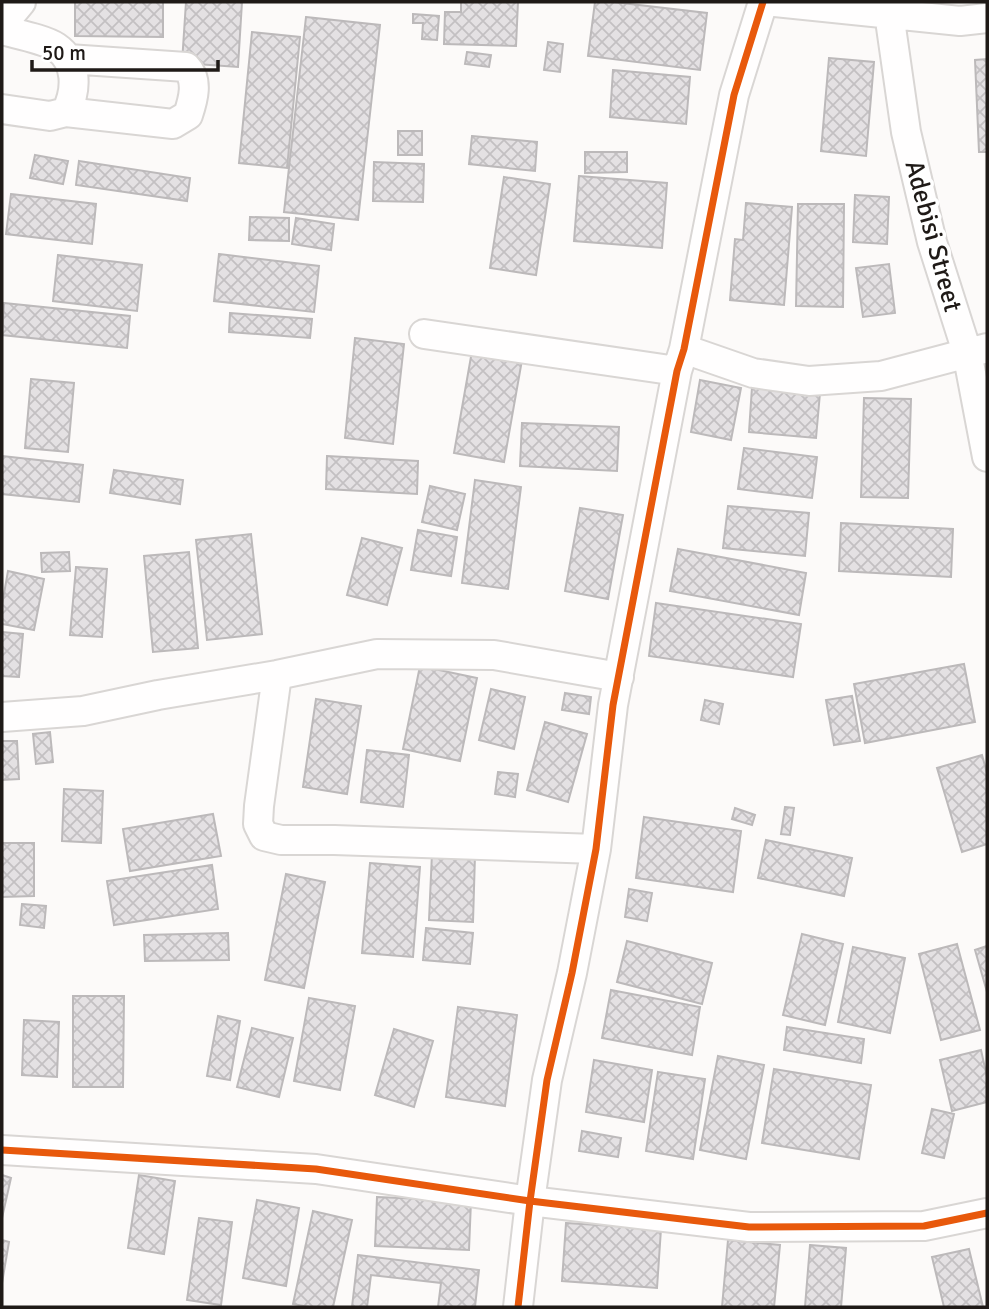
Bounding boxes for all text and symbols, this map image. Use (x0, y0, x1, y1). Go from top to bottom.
scale bar (32, 28, 217, 72)
text: 50 m (42, 40, 86, 66)
street label: Adebisi Street (897, 157, 969, 315)

